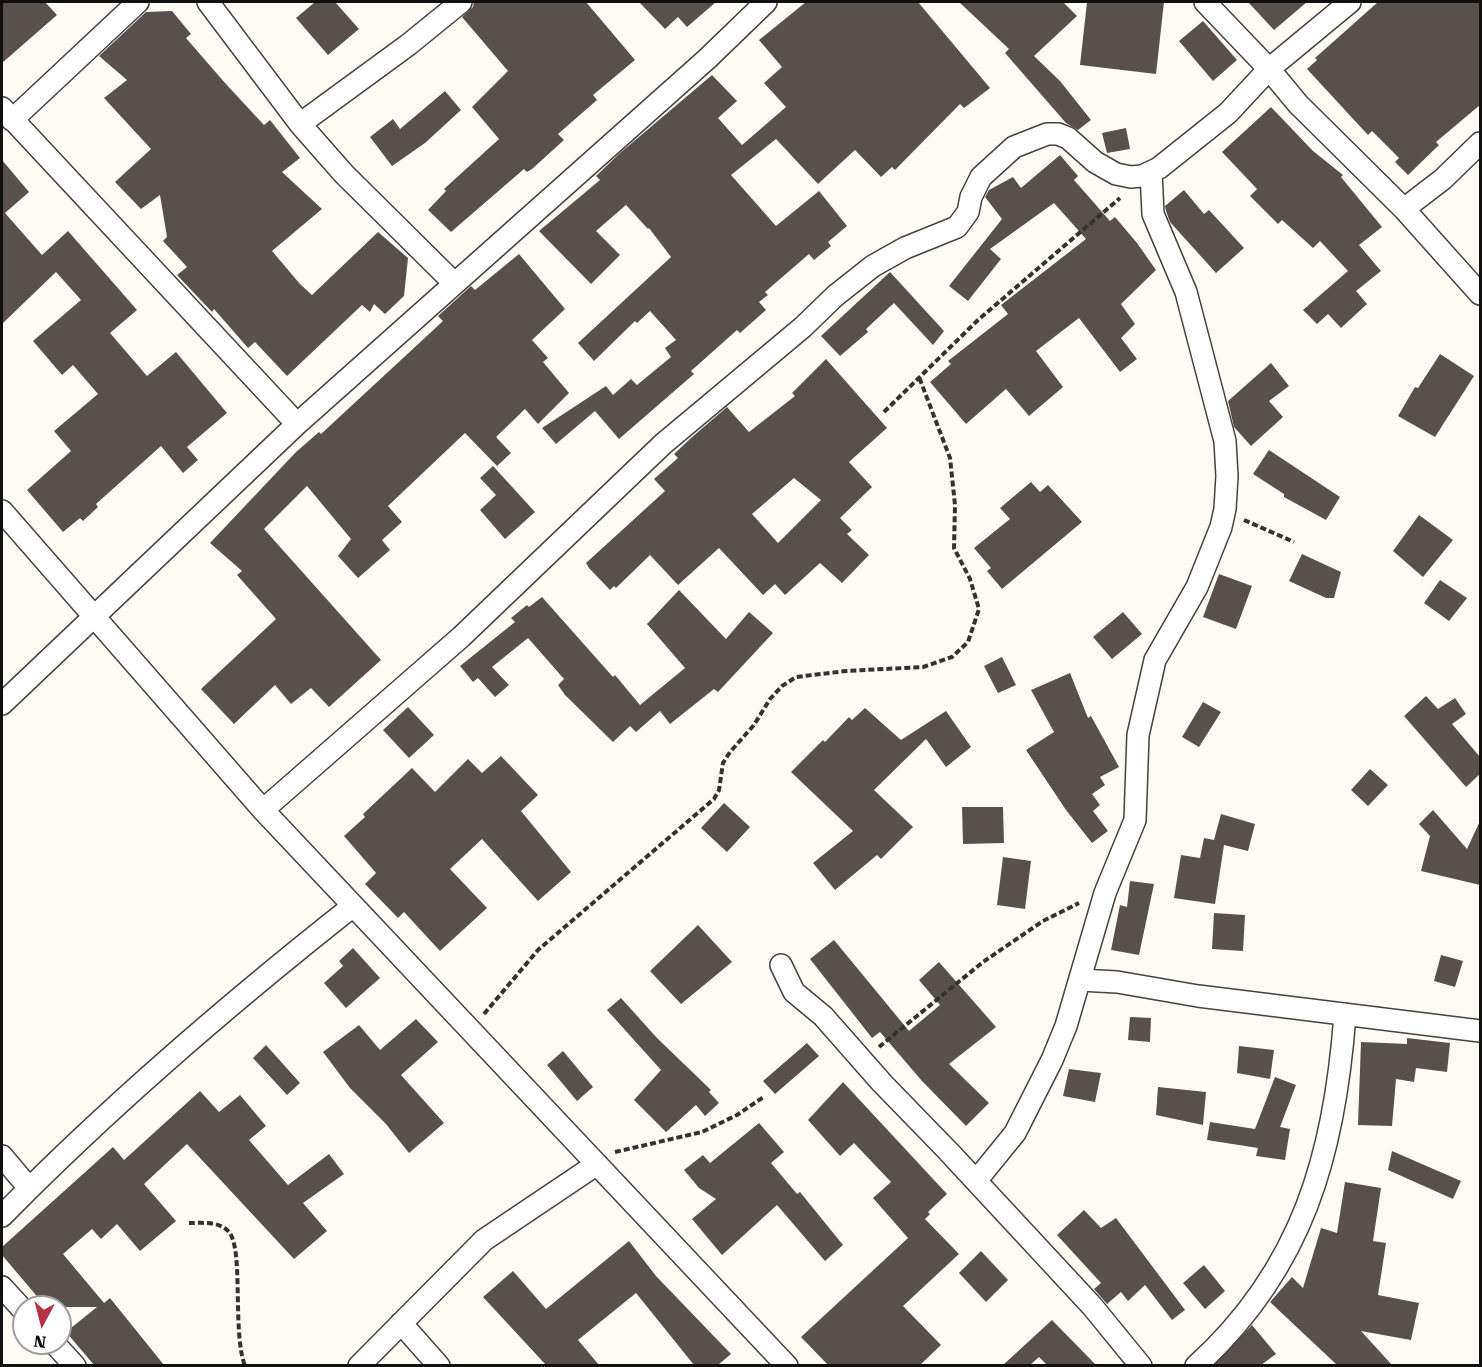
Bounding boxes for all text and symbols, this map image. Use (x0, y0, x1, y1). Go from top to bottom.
north arrow (12, 1295, 72, 1355)
text: N (33, 1331, 47, 1352)

